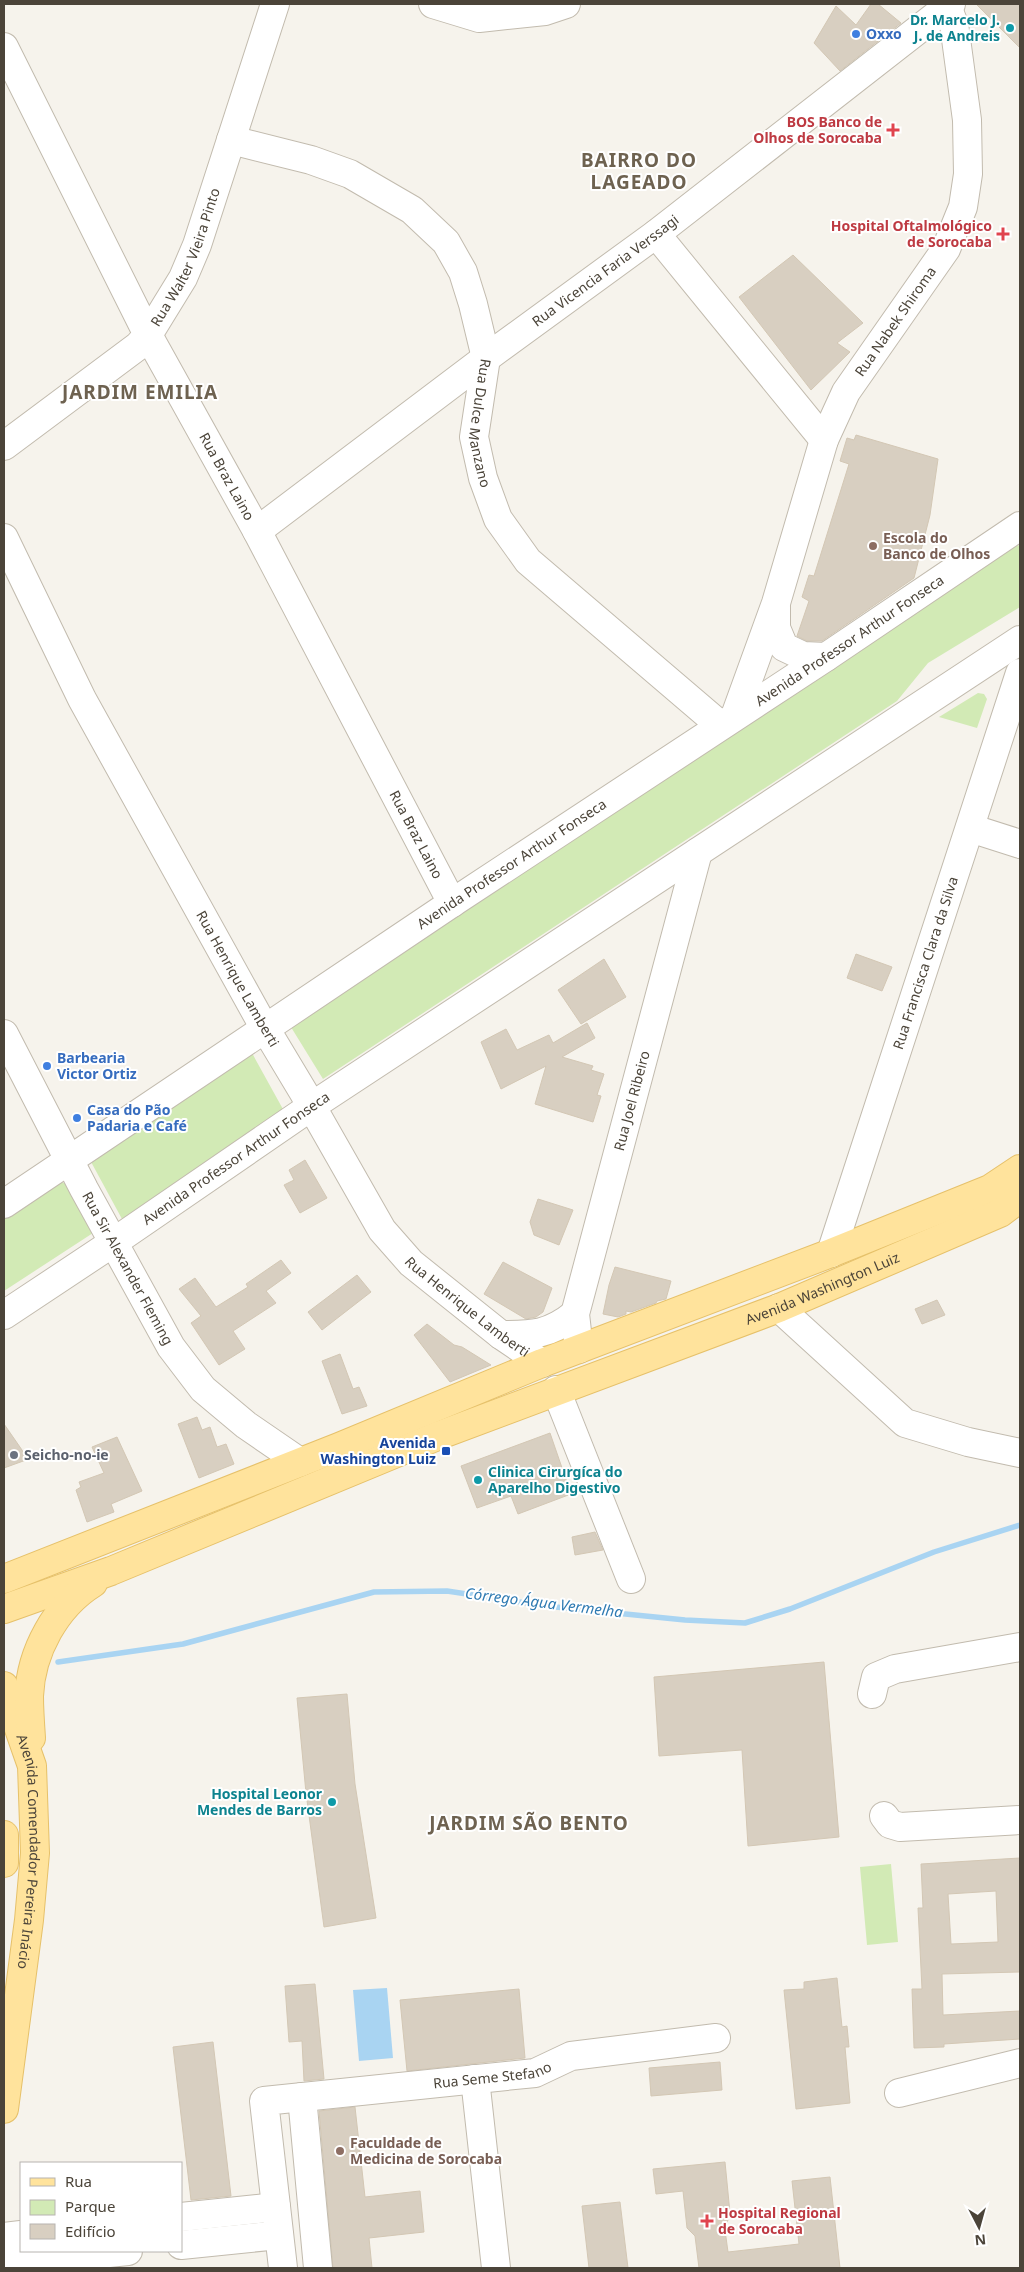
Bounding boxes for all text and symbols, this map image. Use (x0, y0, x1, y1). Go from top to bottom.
place label: Dr. Marcelo J. J. de Andreis (910, 10, 1000, 45)
marker: Dr. Marcelo J. J. de Andreis (1004, 22, 1016, 34)
place label: Oxxo (866, 24, 902, 43)
marker: Oxxo (850, 28, 862, 40)
place label: BOS Banco de Olhos de Sorocaba (753, 112, 882, 147)
marker: BOS Banco de Olhos de Sorocaba (886, 123, 900, 137)
district label: BAIRRO DO LAGEADO (581, 147, 697, 195)
street label: Rua Walter Vieira Pinto (146, 185, 224, 330)
street label: Rua Vicencia Faria Verssagi (528, 210, 682, 330)
place label: Hospital Oftalmológico de Sorocaba (831, 216, 992, 251)
marker: Hospital Oftalmológico de Sorocaba (996, 227, 1010, 241)
street label: Rua Nabek Shiroma (850, 262, 940, 380)
street label: Rua Dulce Manzano (465, 358, 496, 490)
district label: JARDIM EMILIA (60, 379, 218, 405)
street label: Rua Braz Laino (195, 429, 259, 524)
place label: Escola do Banco de Olhos (883, 528, 990, 563)
marker: Escola do Banco de Olhos (867, 540, 879, 552)
street label: Avenida Professor Arthur Fonseca (751, 570, 947, 710)
street label: Rua Braz Laino (386, 787, 448, 882)
street label: Avenida Professor Arthur Fonseca (413, 794, 610, 933)
street label: Rua Francisca Clara da Silva (888, 874, 962, 1052)
street label: Rua Henrique Lamberti (192, 907, 284, 1050)
place label: Barbearia Victor Ortiz (57, 1048, 137, 1083)
street label: Rua Joel Ribeiro (609, 1048, 654, 1153)
marker: Barbearia Victor Ortiz (41, 1060, 53, 1072)
street label: Avenida Professor Arthur Fonseca (138, 1087, 333, 1229)
place label: Casa do Pão Padaria e Café (87, 1100, 187, 1135)
marker: Casa do Pão Padaria e Café (71, 1112, 83, 1124)
street label: Rua Sir Alexander Fleming (78, 1188, 178, 1348)
street label: Avenida Washington Luiz (743, 1247, 902, 1329)
street label: Rua Henrique Lamberti (401, 1252, 534, 1361)
place label: Avenida Washington Luiz (321, 1433, 436, 1468)
place label: Seicho-no-ie (24, 1445, 109, 1464)
marker: Avenida Washington Luiz (440, 1445, 452, 1457)
marker: Seicho-no-ie (8, 1449, 20, 1461)
place label: Clinica Cirurgíca do Aparelho Digestivo (488, 1462, 623, 1497)
marker: Clinica Cirurgíca do Aparelho Digestivo (472, 1474, 484, 1486)
water label: Córrego Água Vermelha (464, 1582, 625, 1622)
street label: Avenida Comendador Pereira Inácio (13, 1731, 45, 1970)
place label: Hospital Leonor Mendes de Barros (197, 1784, 323, 1819)
marker: Hospital Leonor Mendes de Barros (326, 1796, 338, 1808)
district label: JARDIM SÃO BENTO (427, 1810, 629, 1836)
street label: Rua Seme Stefano (432, 2057, 554, 2092)
place label: Faculdade de Medicina de Sorocaba (350, 2133, 502, 2168)
marker: Faculdade de Medicina de Sorocaba (334, 2145, 346, 2157)
legend (20, 2162, 182, 2252)
text: Rua (65, 2171, 92, 2191)
text: Parque (65, 2196, 115, 2216)
north arrow (954, 2202, 1004, 2252)
place label: Hospital Regional de Sorocaba (718, 2203, 841, 2238)
marker: Hospital Regional de Sorocaba (700, 2214, 714, 2228)
text: Edifício (65, 2221, 116, 2241)
text: N (974, 2230, 987, 2250)

